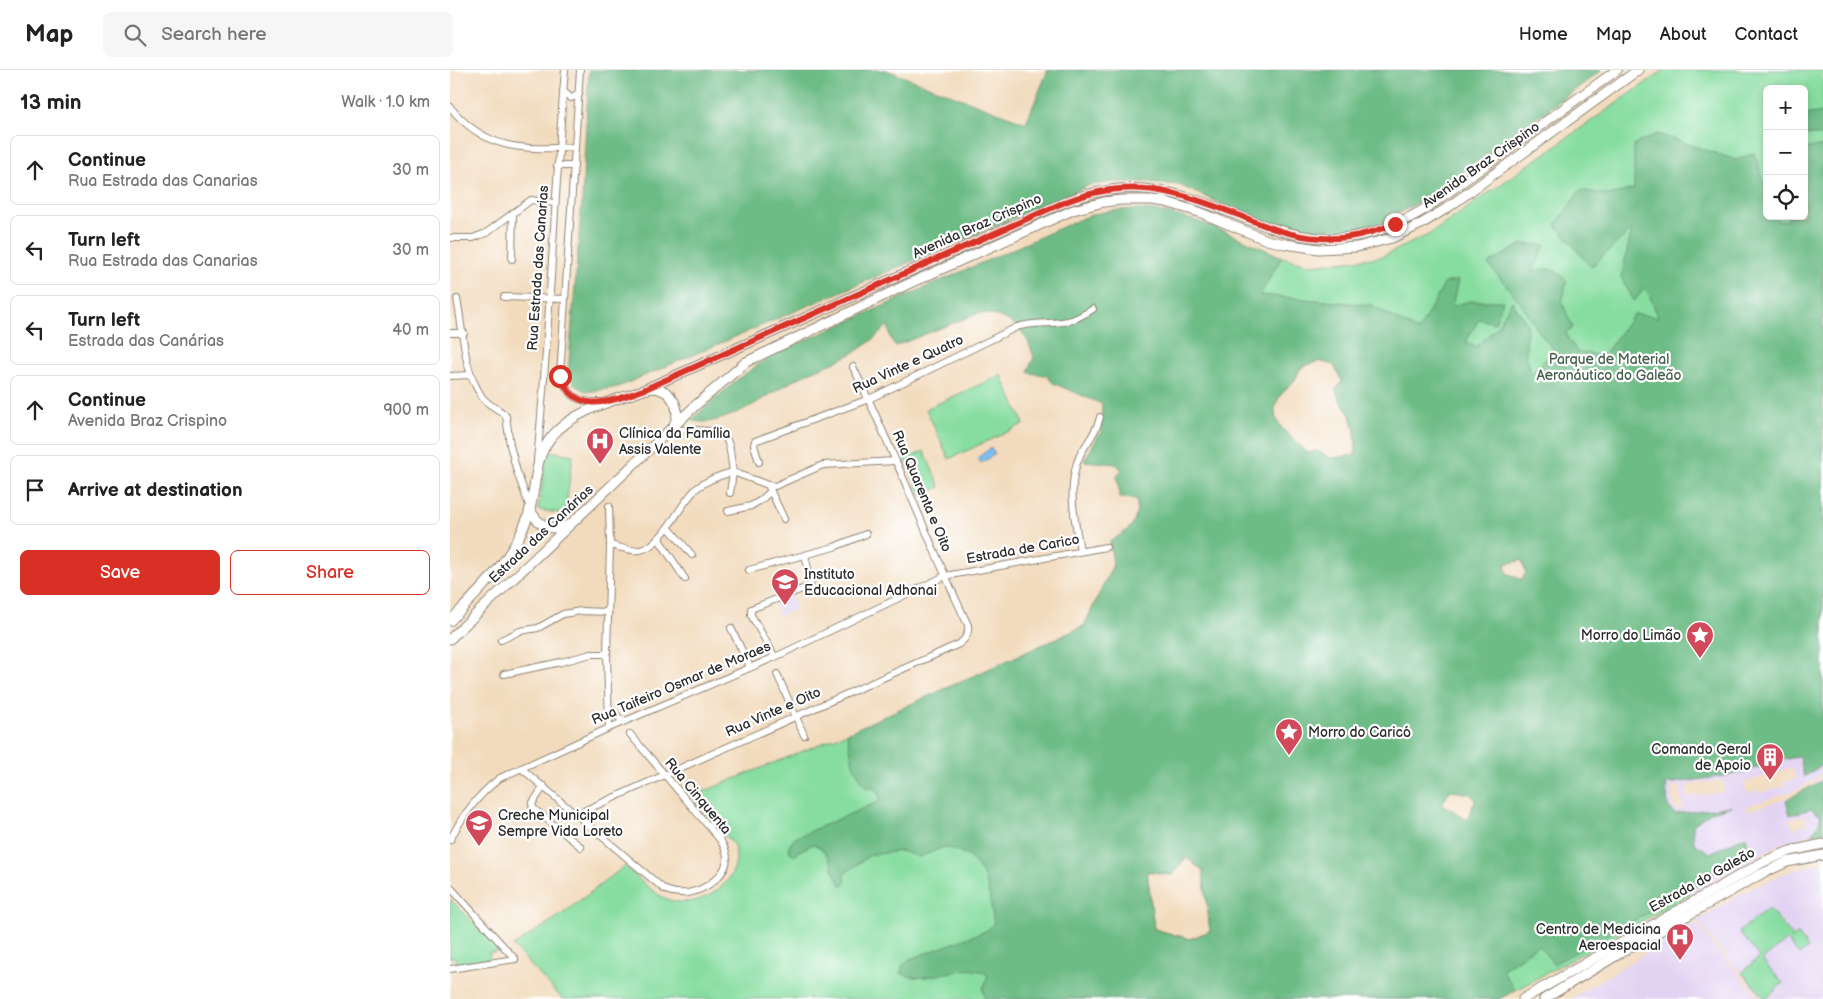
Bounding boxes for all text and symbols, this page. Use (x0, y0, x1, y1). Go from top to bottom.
search box (103, 12, 453, 57)
text: Map (25, 20, 73, 49)
icon: search (121, 21, 149, 49)
text: Search here (161, 23, 267, 46)
text: Home (1519, 24, 1568, 45)
text: Map (1596, 24, 1632, 45)
text: About (1660, 24, 1707, 45)
text: Contact (1735, 24, 1798, 45)
map controls (1763, 85, 1808, 220)
button: + (1763, 85, 1808, 130)
text: 13 min (20, 90, 82, 115)
text: Walk · 1.0 km (341, 93, 430, 112)
street label: Avenida Braz Crispino (1419, 118, 1543, 212)
button: − (1763, 130, 1808, 175)
text: Continue (68, 149, 146, 172)
icon: ahead (21, 156, 49, 184)
text: 30 m (392, 161, 429, 180)
text: Rua Estrada das Canarias (68, 172, 258, 191)
button: locate (1763, 175, 1808, 220)
street label: Rua Estrada das Canarias (524, 185, 552, 351)
street label: Avenida Braz Crispino (910, 190, 1044, 262)
route end (1384, 213, 1407, 236)
text: Turn left (68, 229, 140, 252)
icon: left (21, 236, 49, 264)
text: 30 m (392, 241, 429, 260)
text: Rua Estrada das Canarias (68, 252, 258, 271)
text: Turn left (68, 309, 140, 332)
icon: left (21, 316, 49, 344)
text: 40 m (392, 321, 429, 340)
street label: Rua Vinte e Quatro (850, 331, 966, 397)
text: Estrada das Canárias (68, 332, 224, 351)
park label: Parque de Material Aeronáutico do Galeão (1536, 351, 1682, 384)
route start (549, 365, 572, 388)
text: Continue (68, 389, 146, 412)
icon: ahead (21, 396, 49, 424)
text: 900 m (383, 401, 429, 420)
text: Avenida Braz Crispino (68, 412, 227, 431)
place label: Clínica da Família Assis Valente (619, 425, 731, 458)
hospital icon: Clínica da Família Assis Valente (585, 426, 615, 465)
street label: Rua Quarenta e Oito (889, 428, 955, 554)
icon: arrive (21, 476, 49, 504)
text: Arrive at destination (68, 479, 243, 502)
street label: Estrada das Canárias (485, 481, 597, 587)
street label: Estrada de Carico (965, 531, 1081, 567)
button: Save (20, 550, 220, 595)
button: Share (230, 550, 430, 595)
place label: Instituto Educacional Adhonai (804, 566, 937, 599)
school or university icon: Instituto Educacional Adhonai (770, 567, 800, 606)
place icon: Morro do Limão (1685, 620, 1715, 659)
place label: Morro do Limão (1581, 627, 1681, 644)
street label: Rua Taifeiro Osmar de Moraes (589, 637, 773, 729)
street label: Rua Vinte e Oito (723, 683, 823, 741)
place icon: Morro do Caricó (1274, 717, 1304, 756)
place label: Morro do Caricó (1308, 724, 1411, 741)
place label: Comando Geral de Apoio (1651, 741, 1751, 774)
building icon: Comando Geral de Apoio (1755, 742, 1785, 781)
street label: Rua Cinquenta (661, 754, 735, 838)
place label: Creche Municipal Sempre Vida Loreto (498, 807, 623, 840)
school or university icon: Creche Municipal Sempre Vida Loreto (464, 808, 494, 847)
street label: Estrada do Galeão (1646, 844, 1758, 916)
place label: Centro de Medicina Aeroespacial (1536, 921, 1661, 954)
hospital icon: Centro de Medicina Aeroespacial (1665, 922, 1695, 961)

